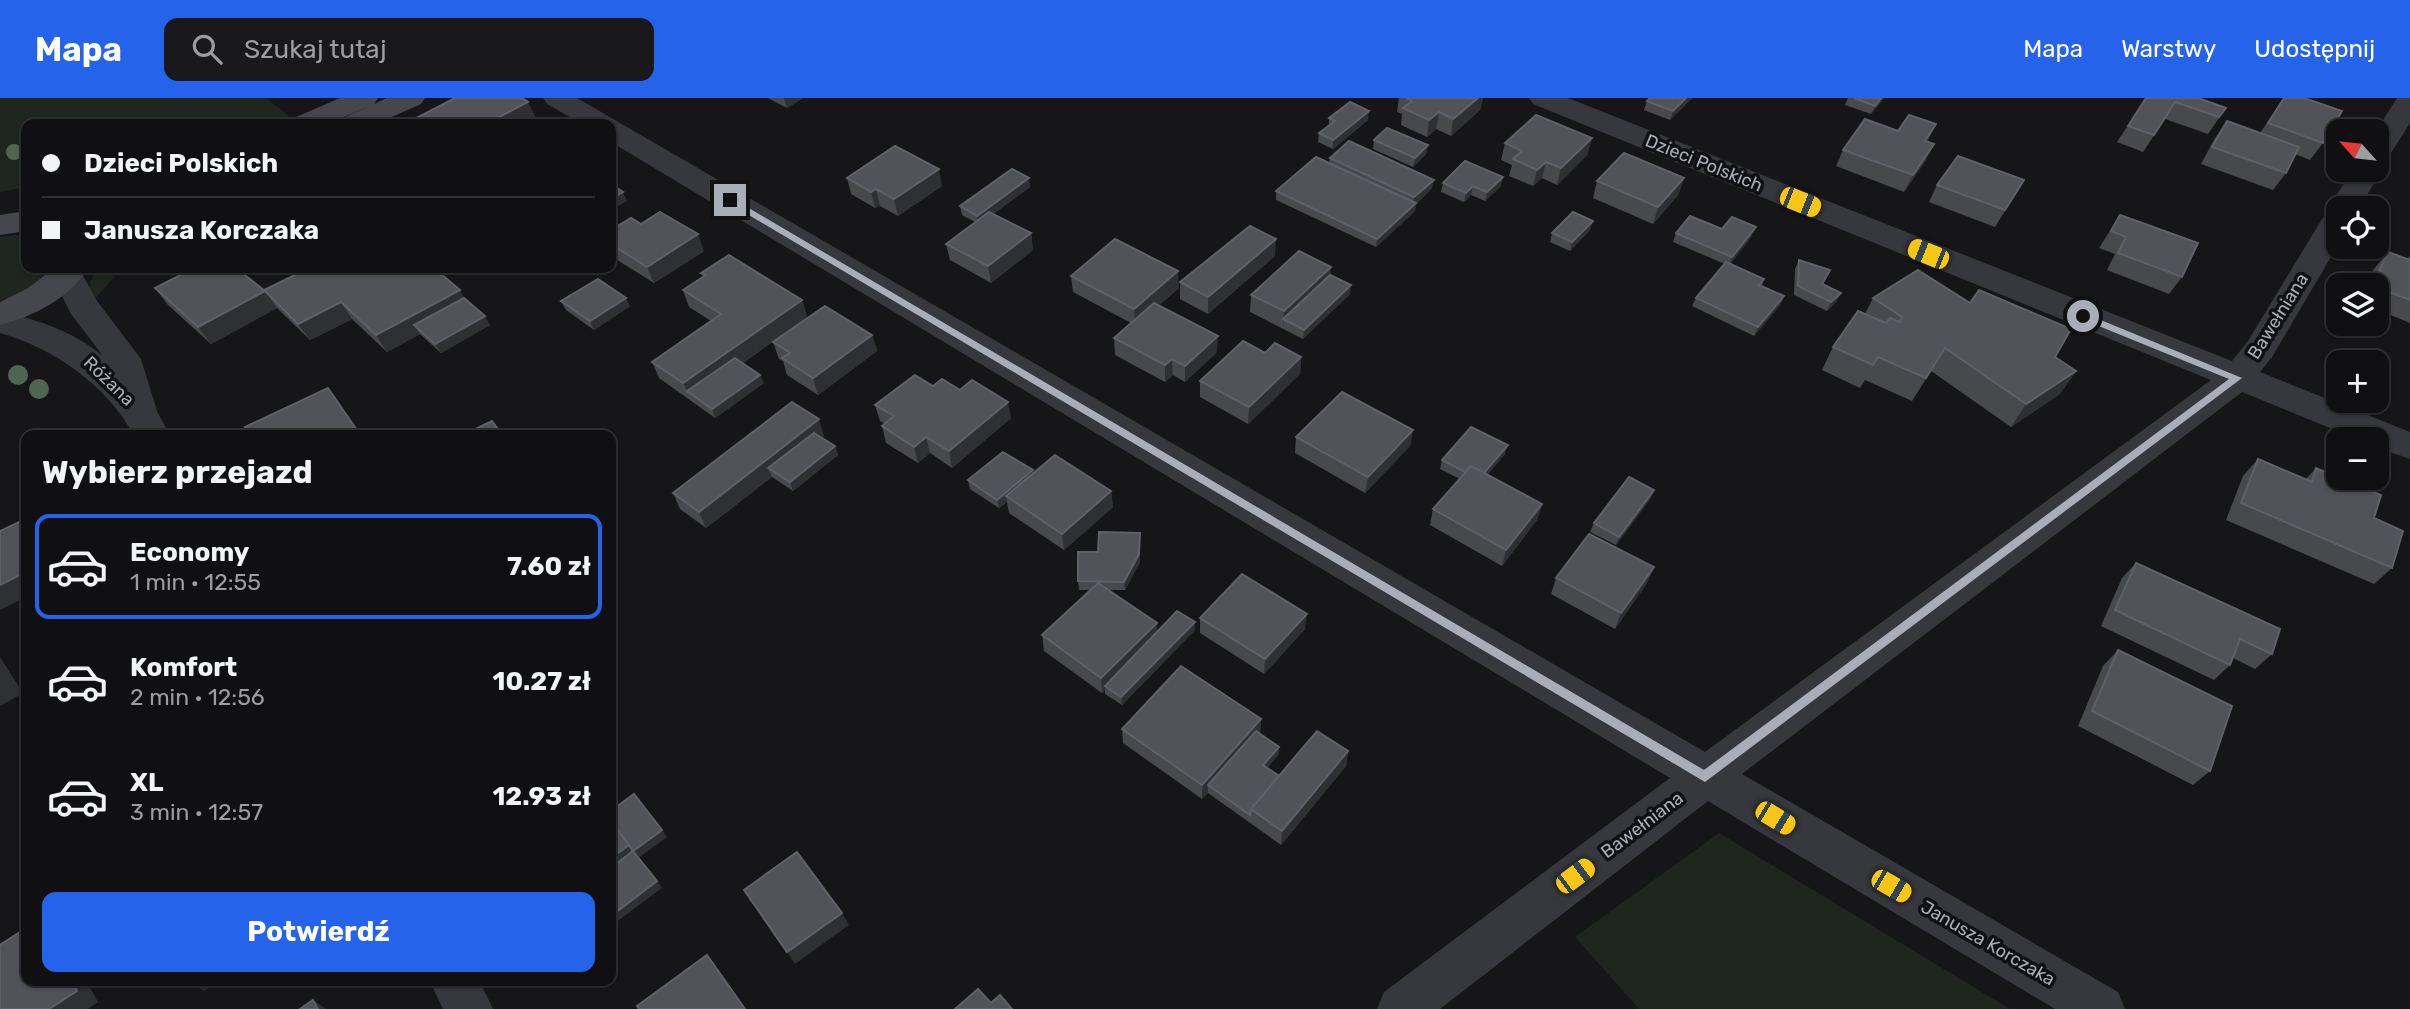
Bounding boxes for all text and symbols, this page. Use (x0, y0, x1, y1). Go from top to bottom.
search box (164, 18, 654, 81)
text: Mapa (35, 30, 122, 69)
icon: search (188, 30, 226, 68)
text: Szukaj tutaj (244, 34, 387, 65)
text: Mapa (2023, 35, 2083, 63)
text: Warstwy (2121, 35, 2216, 63)
text: Udostępnij (2254, 35, 2375, 63)
north arrow (2326, 119, 2389, 182)
map controls (2326, 119, 2389, 490)
street label: Dzieci Polskich (1642, 129, 1766, 197)
text: Dzieci Polskich (84, 148, 278, 179)
route end (714, 184, 746, 216)
car (1777, 184, 1824, 220)
button: locate (2326, 196, 2389, 259)
text: Janusza Korczaka (84, 215, 319, 246)
car (1905, 236, 1952, 272)
street label: Bawełniana (2243, 269, 2313, 363)
button: layers (2326, 273, 2389, 336)
route start (2067, 300, 2099, 332)
button: + (2326, 350, 2389, 413)
street label: Różana (79, 352, 139, 410)
button: − (2326, 427, 2389, 490)
text: Wybierz przejazd (42, 453, 313, 491)
icon: car (46, 535, 109, 598)
text: Economy (130, 537, 249, 568)
text: 7.60 zł (507, 551, 591, 582)
text: 1 min · 12:55 (130, 568, 261, 596)
icon: car (46, 650, 109, 713)
text: Komfort (130, 652, 237, 683)
text: 10.27 zł (493, 666, 591, 697)
text: 2 min · 12:56 (130, 683, 265, 711)
icon: car (46, 765, 109, 828)
text: XL (130, 767, 163, 798)
text: 12.93 zł (492, 781, 591, 812)
street label: Bawełniana (1597, 787, 1687, 863)
text: 3 min · 12:57 (130, 798, 263, 826)
car (1752, 798, 1799, 838)
car (1552, 855, 1599, 897)
car (1868, 866, 1915, 906)
button: Potwierdź (42, 892, 595, 972)
street label: Janusza Korczaka (1917, 896, 2059, 990)

